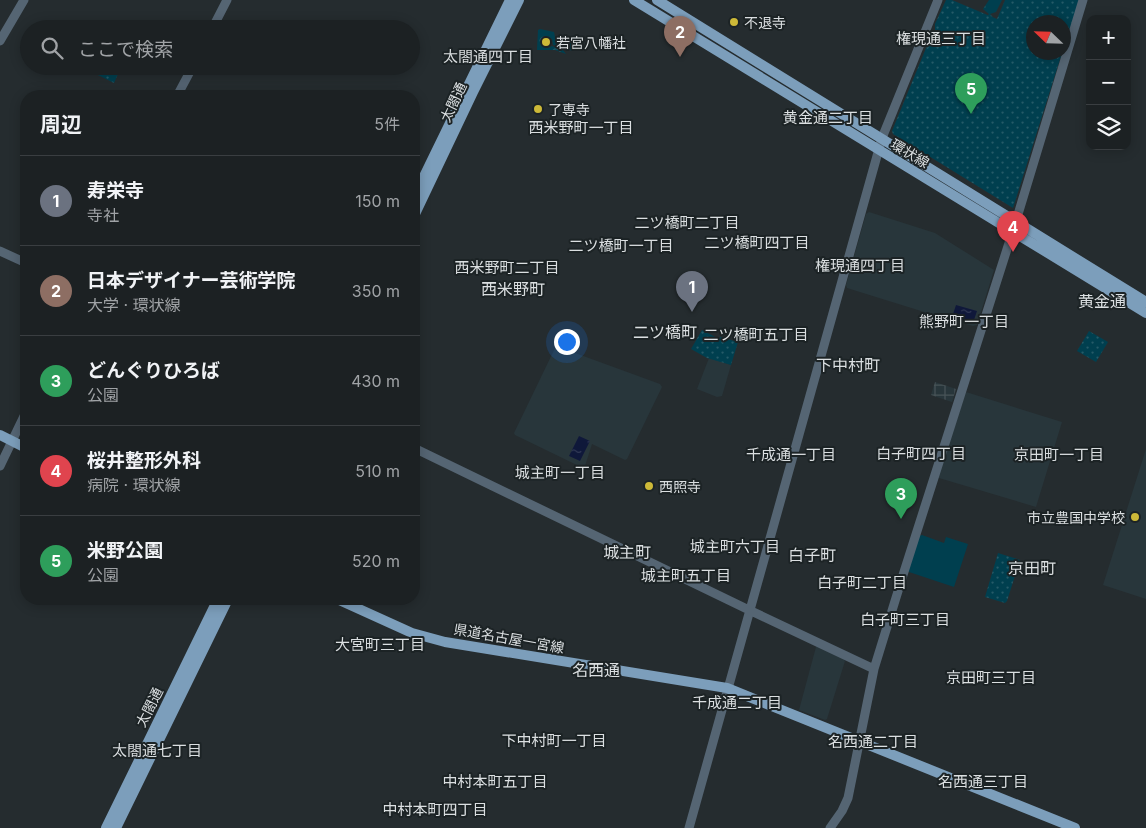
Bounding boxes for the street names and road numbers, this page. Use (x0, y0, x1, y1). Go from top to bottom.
street label: 太閤通 (436, 79, 470, 125)
street label: 環状線 (888, 135, 932, 171)
street label: 県道名古屋一宮線 (452, 620, 566, 656)
street label: 太閤通 (132, 684, 166, 730)

